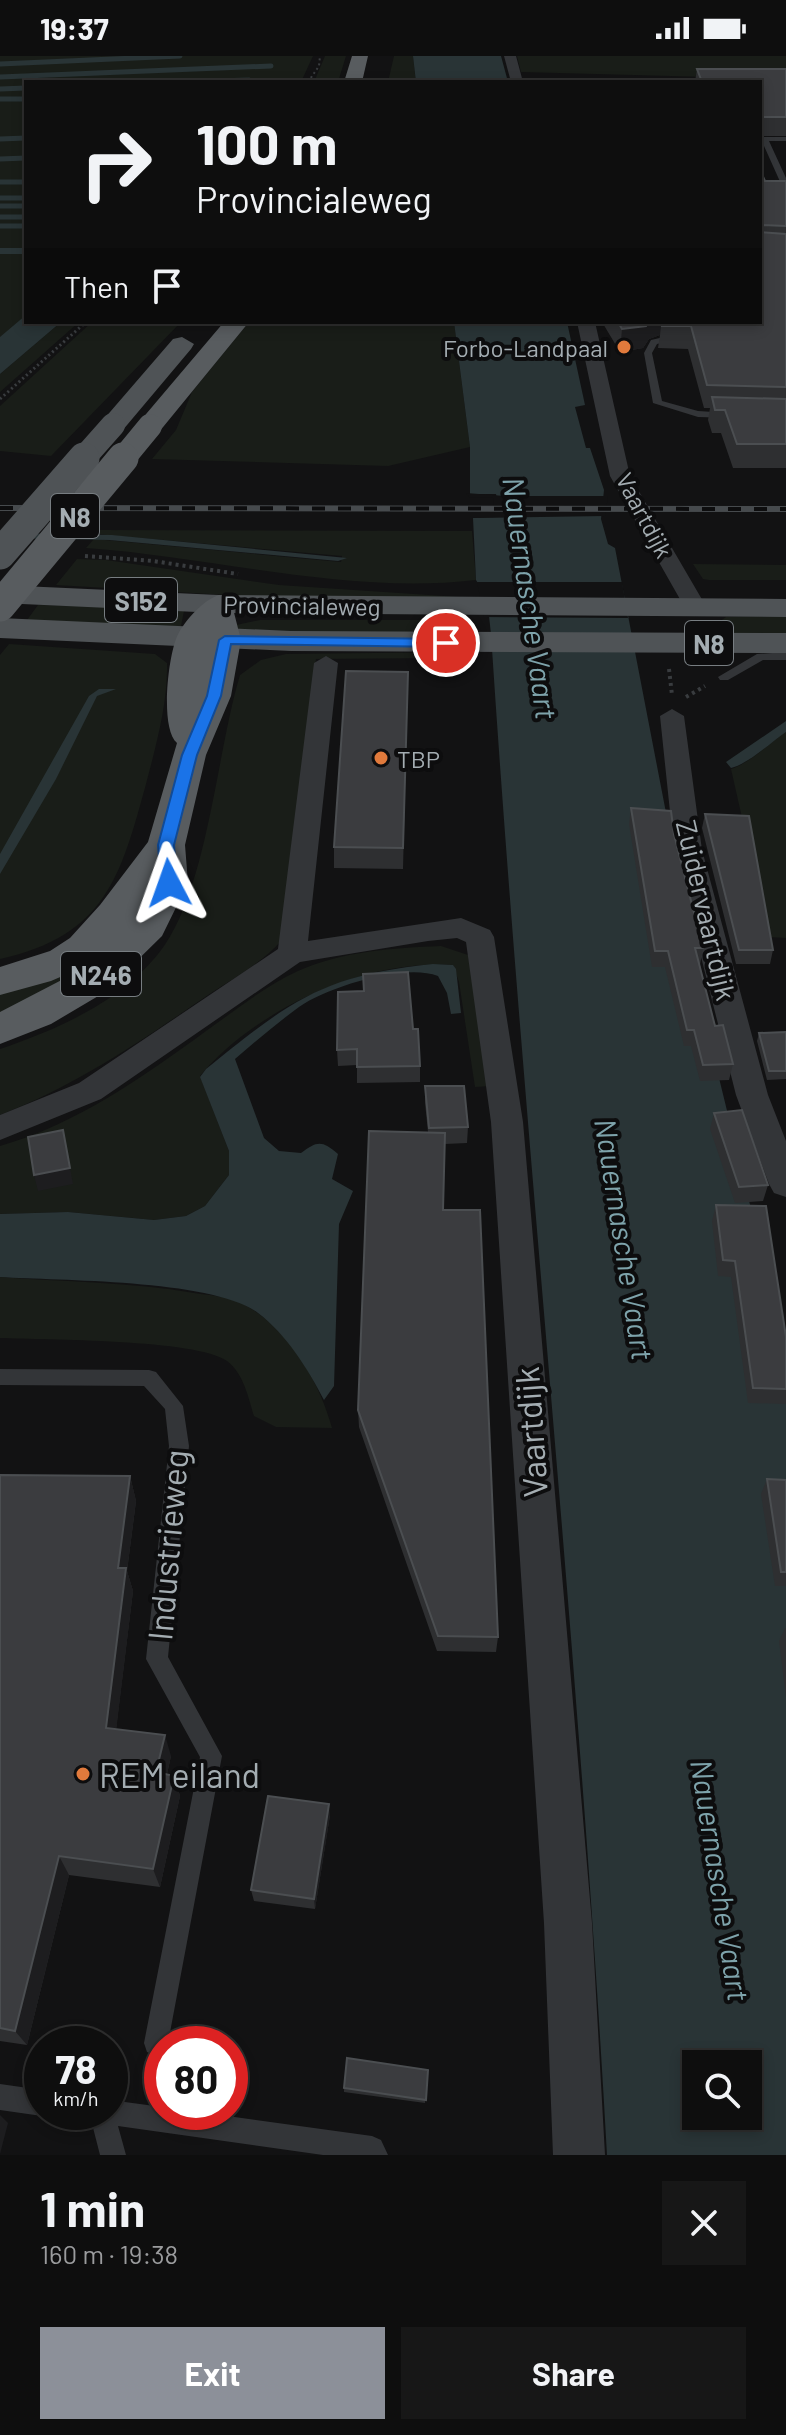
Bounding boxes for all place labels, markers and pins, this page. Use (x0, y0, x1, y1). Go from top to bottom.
place label: Forbo-Landpaal (443, 333, 608, 362)
marker: Forbo-Landpaal (615, 338, 633, 356)
pin (412, 609, 480, 677)
place label: TBP (397, 744, 440, 773)
marker: TBP (372, 749, 390, 767)
place label: REM eiland (99, 1754, 260, 1795)
marker: REM eiland (74, 1765, 92, 1783)

